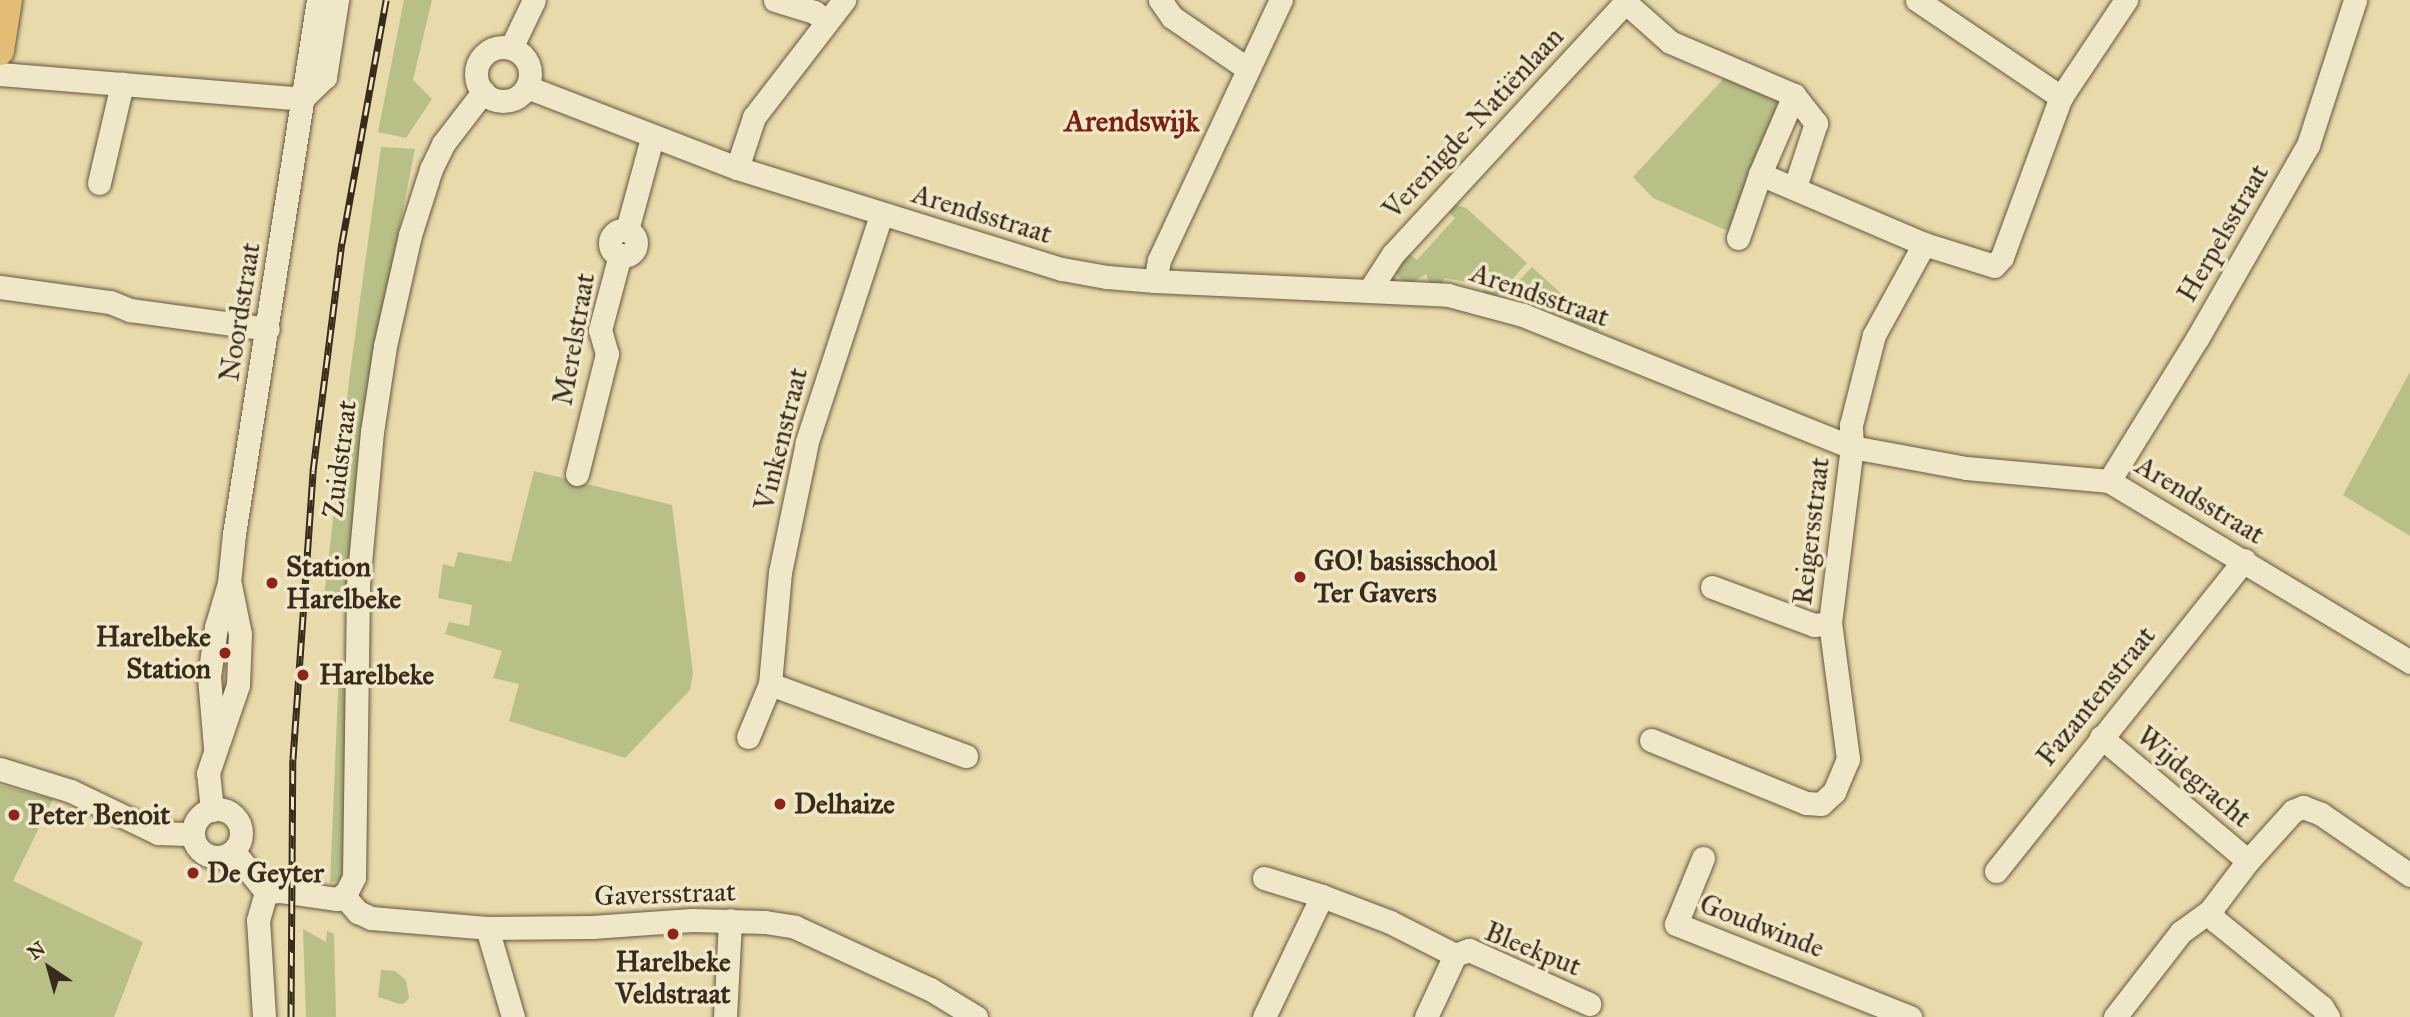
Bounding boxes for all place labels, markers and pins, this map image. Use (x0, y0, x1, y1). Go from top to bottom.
place label: GO! basisschool Ter Gavers (1314, 544, 1497, 610)
place label: Station Harelbeke (286, 550, 401, 616)
marker: GO! basisschool Ter Gavers (1292, 569, 1308, 585)
marker: Station Harelbeke (264, 575, 280, 591)
place label: Harelbeke Station (96, 620, 211, 686)
marker: Harelbeke Station (217, 645, 233, 661)
place label: Harelbeke (319, 658, 434, 692)
marker: Harelbeke (293, 665, 313, 685)
place label: Delhaize (794, 787, 895, 821)
marker: Delhaize (772, 796, 788, 812)
place label: Peter Benoit (28, 798, 170, 832)
marker: Peter Benoit (6, 807, 22, 823)
place label: De Geyter (207, 856, 324, 890)
marker: De Geyter (185, 865, 201, 881)
marker: Harelbeke Veldstraat (665, 926, 681, 942)
place label: Harelbeke Veldstraat (615, 945, 731, 1011)

